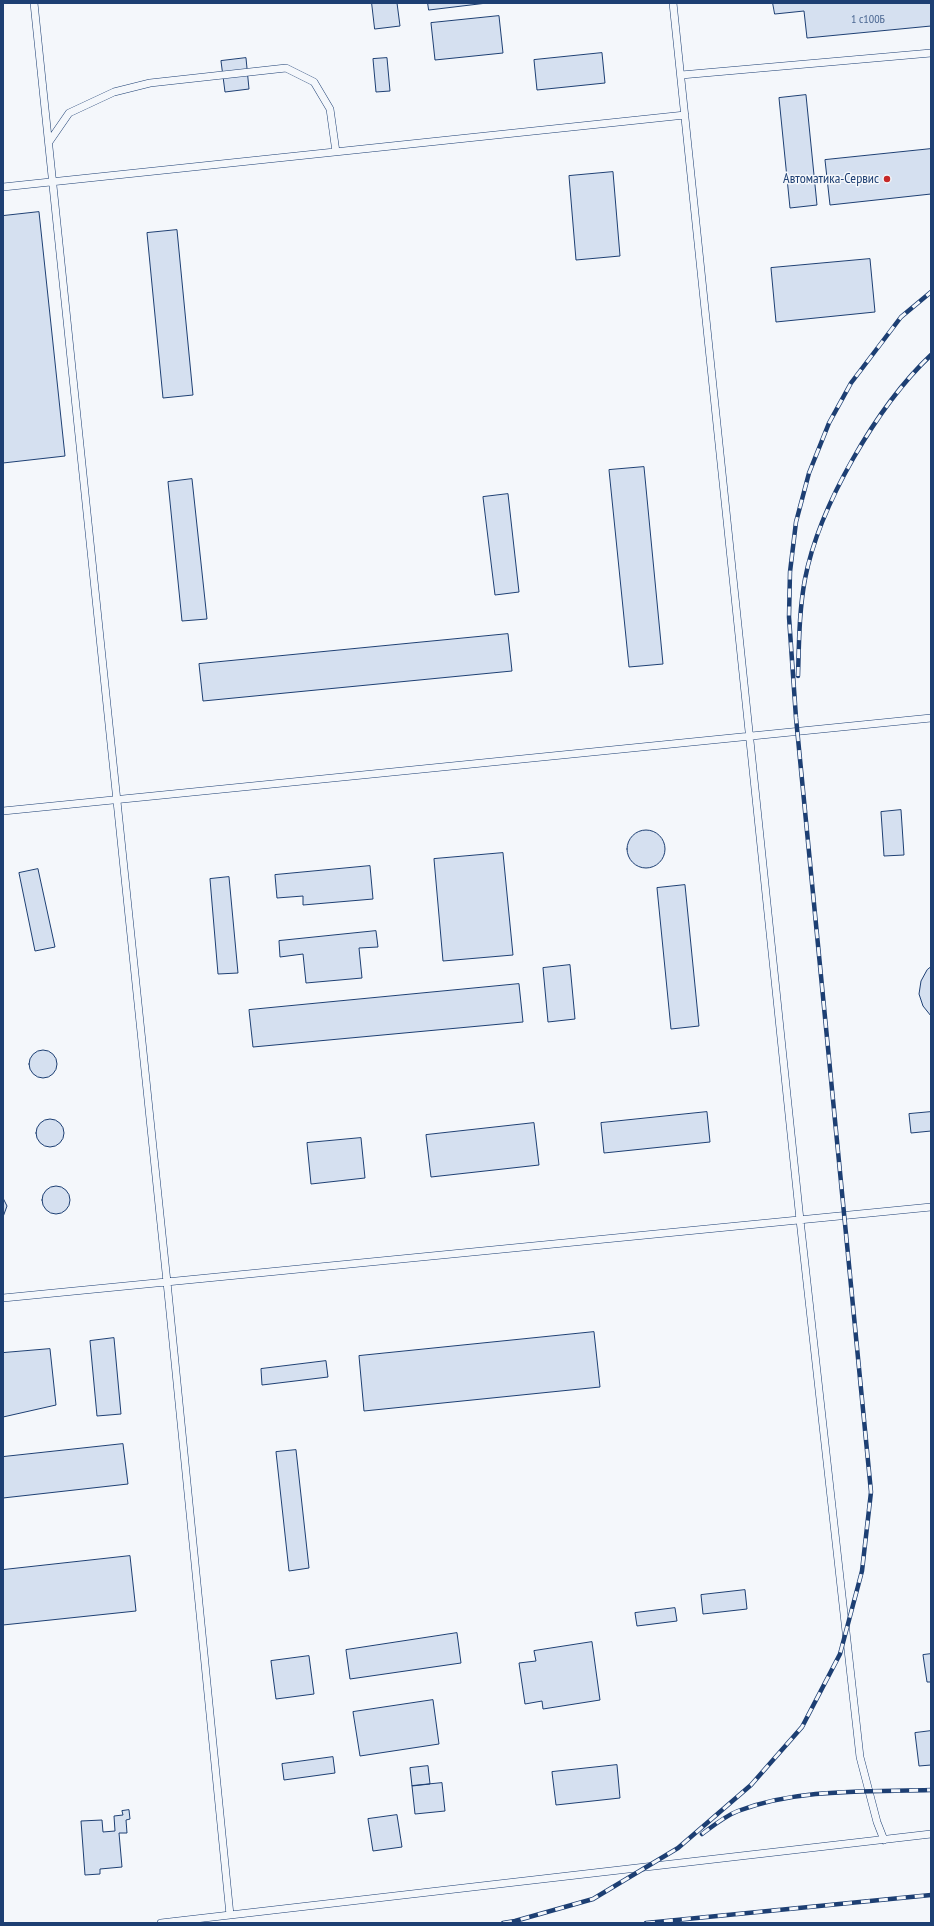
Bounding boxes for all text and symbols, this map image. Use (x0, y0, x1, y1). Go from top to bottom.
house number: 1 с100Б (851, 13, 885, 27)
place label: Автоматика-Сервис (783, 171, 879, 187)
marker: Автоматика-Сервис (882, 174, 892, 184)

